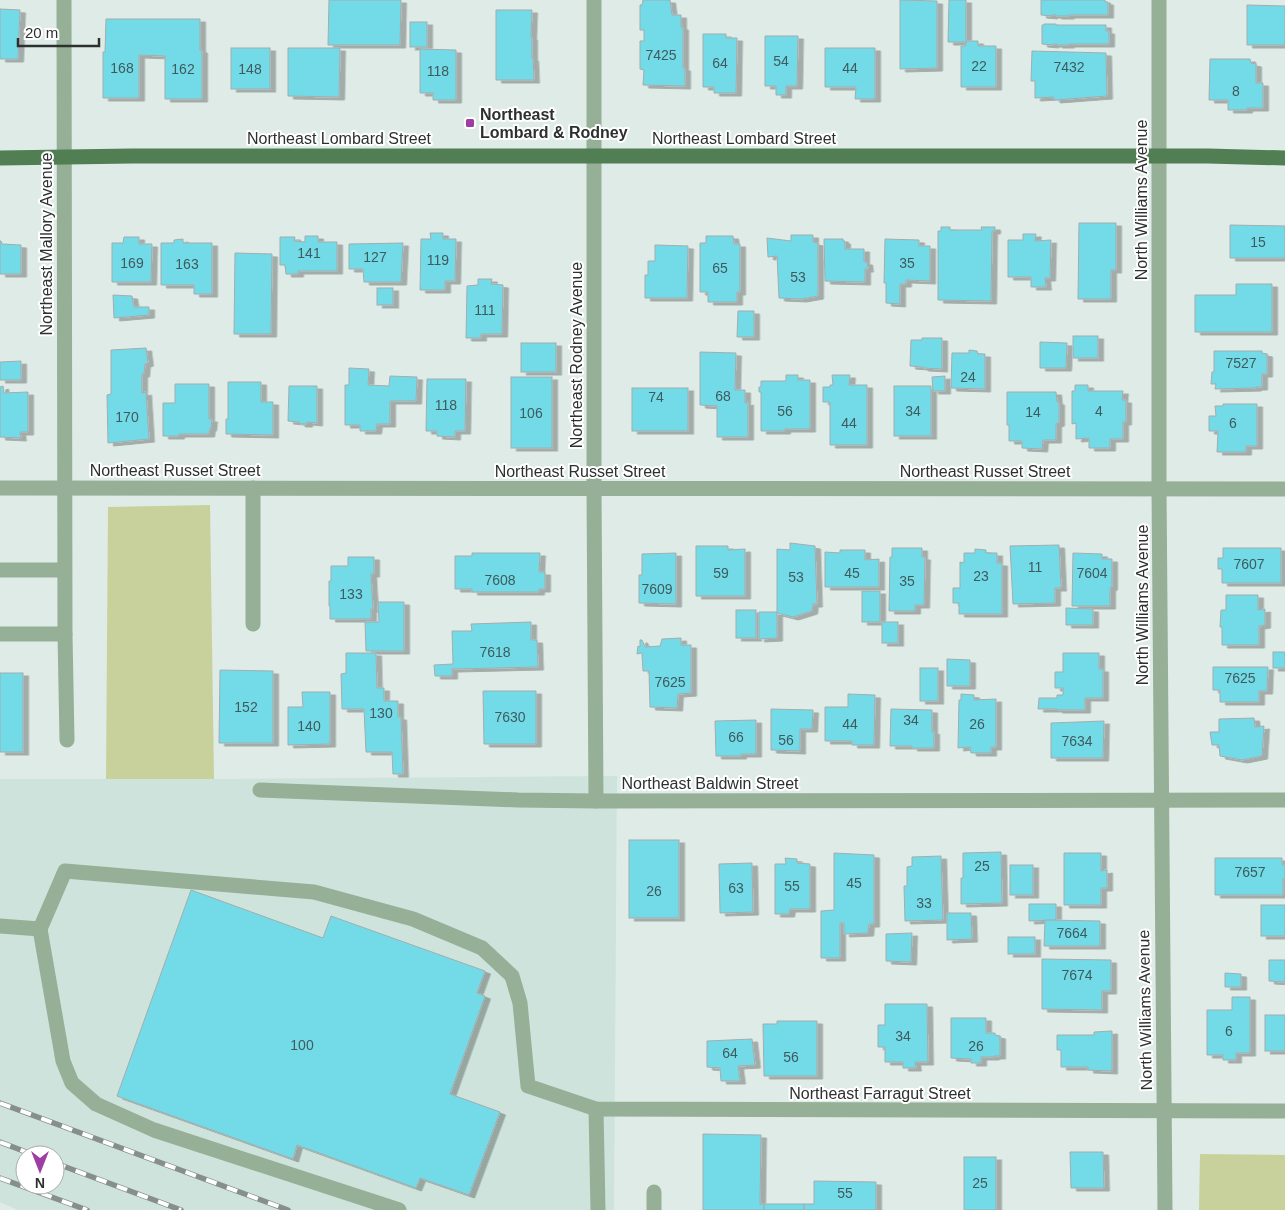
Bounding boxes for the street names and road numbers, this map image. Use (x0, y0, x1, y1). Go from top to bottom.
street label: North Williams Avenue (1133, 120, 1150, 280)
street label: Northeast Lombard Street (247, 130, 432, 147)
street label: Northeast Lombard Street (652, 130, 837, 147)
street label: Northeast Mallory Avenue (38, 152, 55, 335)
street label: Northeast Rodney Avenue (568, 262, 585, 448)
street label: Northeast Russet Street (90, 462, 261, 479)
street label: Northeast Russet Street (495, 463, 666, 480)
street label: Northeast Russet Street (900, 463, 1071, 480)
street label: North Williams Avenue (1134, 525, 1151, 685)
street label: Northeast Baldwin Street (622, 775, 799, 792)
street label: North Williams Avenue (1135, 929, 1155, 1090)
street label: Northeast Farragut Street (789, 1085, 971, 1102)

